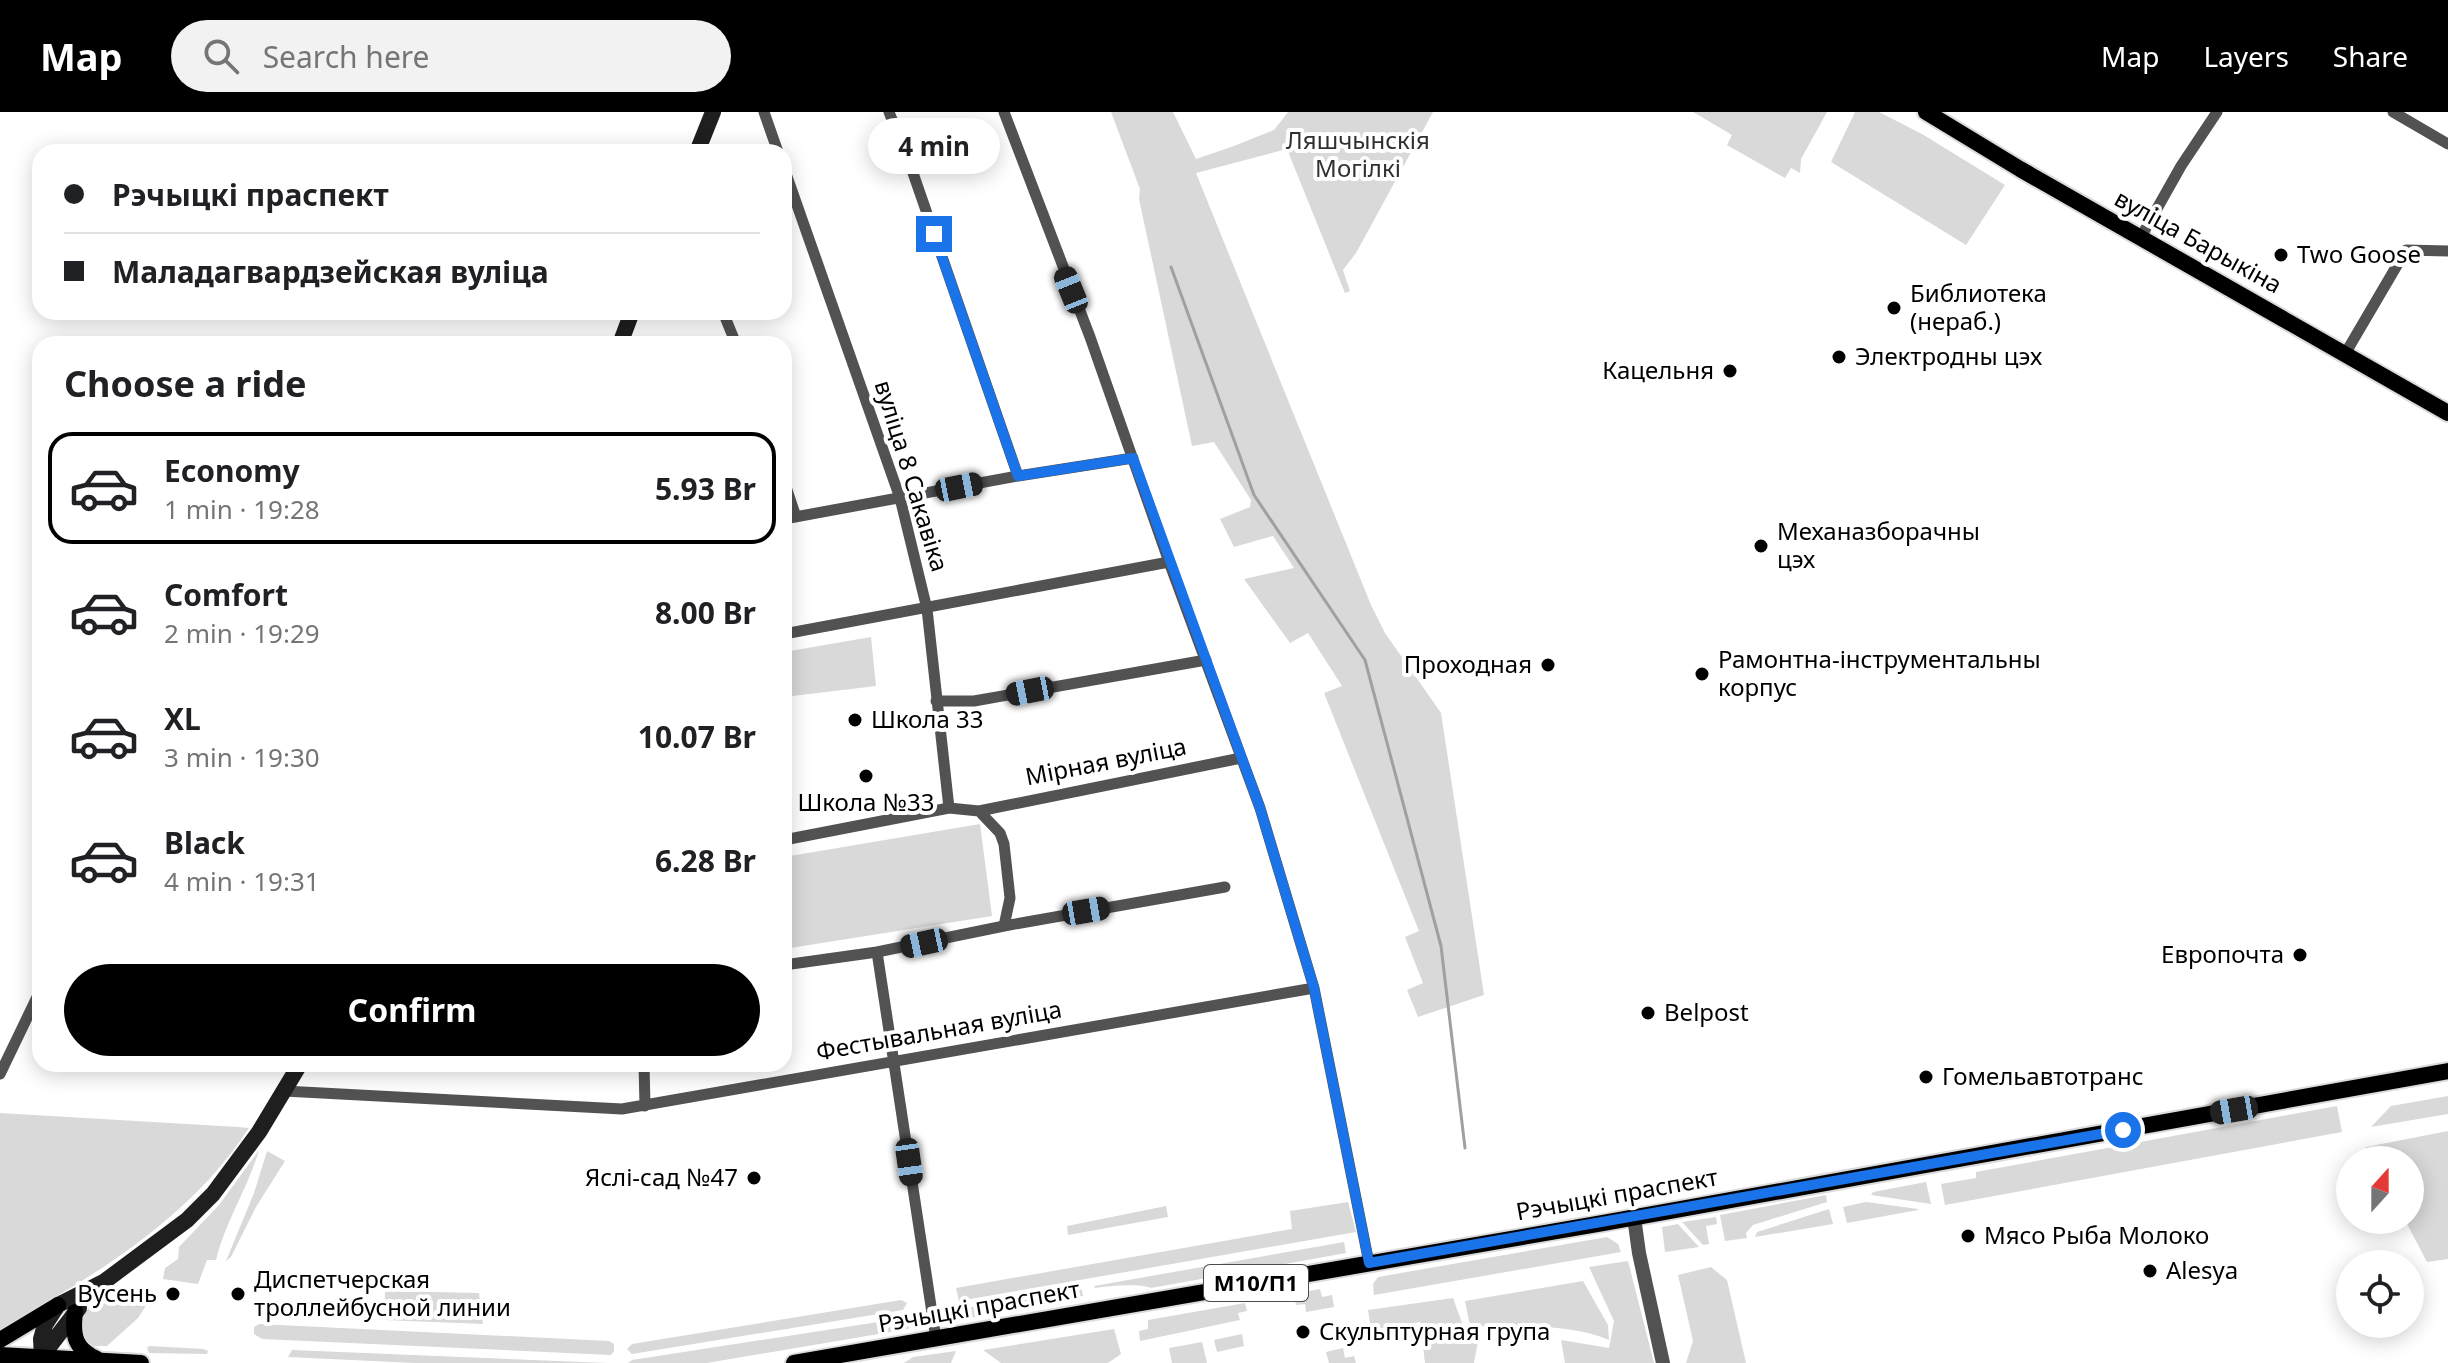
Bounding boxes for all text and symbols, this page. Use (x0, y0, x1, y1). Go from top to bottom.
search box (171, 20, 731, 92)
text: Map (40, 30, 123, 82)
icon: search (199, 34, 243, 78)
text: Search here (263, 36, 430, 77)
text: Map (2101, 37, 2159, 75)
text: Layers (2203, 37, 2289, 75)
text: Share (2333, 37, 2408, 75)
callout: 4 min (868, 118, 1000, 174)
park label: Ляшчынскія Могілкі (1286, 123, 1430, 184)
text: 4 min (898, 128, 970, 164)
text: Рэчыцкі праспект (112, 174, 389, 215)
street label: вуліца Барыкіна (2109, 181, 2288, 300)
route end (916, 216, 952, 252)
place label: Two Goose (2297, 237, 2421, 270)
marker: Two Goose (2272, 246, 2290, 264)
text: Маладагвардзейская вуліца (112, 251, 549, 292)
car (1051, 263, 1091, 317)
place label: Библиотека (нераб.) (1910, 276, 2047, 337)
marker: Библиотека (нераб.) (1885, 299, 1903, 317)
place label: Электродны цэх (1855, 339, 2043, 372)
marker: Электродны цэх (1830, 348, 1848, 366)
place label: Кацельня (1602, 353, 1714, 386)
text: Choose a ride (64, 359, 306, 408)
marker: Кацельня (1721, 362, 1739, 380)
street label: вуліца 8 Сакавіка (868, 376, 957, 575)
text: Economy (164, 450, 300, 491)
icon: car (68, 452, 140, 524)
text: 5.93 Br (655, 468, 756, 509)
car (933, 471, 985, 503)
text: 1 min · 19:28 (164, 491, 320, 527)
place label: Механазборачны цэх (1777, 514, 1980, 575)
marker: Механазборачны цэх (1752, 537, 1770, 555)
text: Comfort (164, 574, 288, 615)
icon: car (68, 576, 140, 648)
text: 8.00 Br (655, 592, 756, 633)
text: 2 min · 19:29 (164, 615, 320, 651)
place label: Рамонтна-інструментальны корпус (1718, 642, 2041, 703)
place label: Проходная (1404, 647, 1532, 680)
marker: Проходная (1539, 656, 1557, 674)
marker: Рамонтна-інструментальны корпус (1693, 665, 1711, 683)
car (1004, 675, 1056, 707)
text: XL (164, 698, 201, 739)
icon: car (68, 700, 140, 772)
place label: Школа 33 (871, 702, 984, 735)
marker: Школа 33 (846, 711, 864, 729)
text: 10.07 Br (638, 716, 756, 757)
street label: Мірная вуліца (1022, 729, 1189, 792)
text: 3 min · 19:30 (164, 739, 320, 775)
marker: Школа №33 (857, 767, 875, 785)
place label: Школа №33 (798, 785, 934, 818)
text: Black (164, 822, 245, 863)
icon: car (68, 824, 140, 896)
text: 6.28 Br (655, 840, 756, 881)
text: 4 min · 19:31 (164, 863, 320, 899)
car (1060, 895, 1112, 927)
car (898, 926, 950, 960)
place label: Европочта (2161, 937, 2284, 970)
marker: Европочта (2291, 946, 2309, 964)
button: Confirm (64, 964, 760, 1056)
street label: Фестывальная вуліца (813, 992, 1064, 1067)
place label: Belpost (1664, 995, 1749, 1028)
marker: Belpost (1639, 1004, 1657, 1022)
place label: Гомельавтотранс (1942, 1059, 2144, 1092)
marker: Гомельавтотранс (1917, 1068, 1935, 1086)
car (2208, 1094, 2260, 1126)
route start (2105, 1112, 2141, 1148)
car (894, 1137, 924, 1187)
north arrow (2336, 1146, 2424, 1234)
map controls (2336, 1146, 2424, 1338)
place label: Яслі-сад №47 (585, 1160, 738, 1193)
street label: Рэчыцкі праспект (1513, 1160, 1720, 1228)
marker: Яслі-сад №47 (745, 1169, 763, 1187)
place label: Мясо Рыба Молоко (1984, 1218, 2209, 1251)
marker: Мясо Рыба Молоко (1959, 1227, 1977, 1245)
button: locate (2336, 1250, 2424, 1338)
place label: Alesya (2166, 1253, 2238, 1286)
place label: Диспетчерская троллейбусной линии (254, 1262, 511, 1323)
marker: Alesya (2141, 1262, 2159, 1280)
road number: М10/П1 (1204, 1265, 1308, 1301)
street label: Рэчыцкі праспект (875, 1272, 1082, 1340)
place label: Вусень (77, 1276, 157, 1309)
marker: Вусень (164, 1285, 182, 1303)
marker: Диспетчерская троллейбусной линии (229, 1285, 247, 1303)
place label: Скульптурная група (1319, 1314, 1550, 1347)
marker: Скульптурная група (1294, 1323, 1312, 1341)

